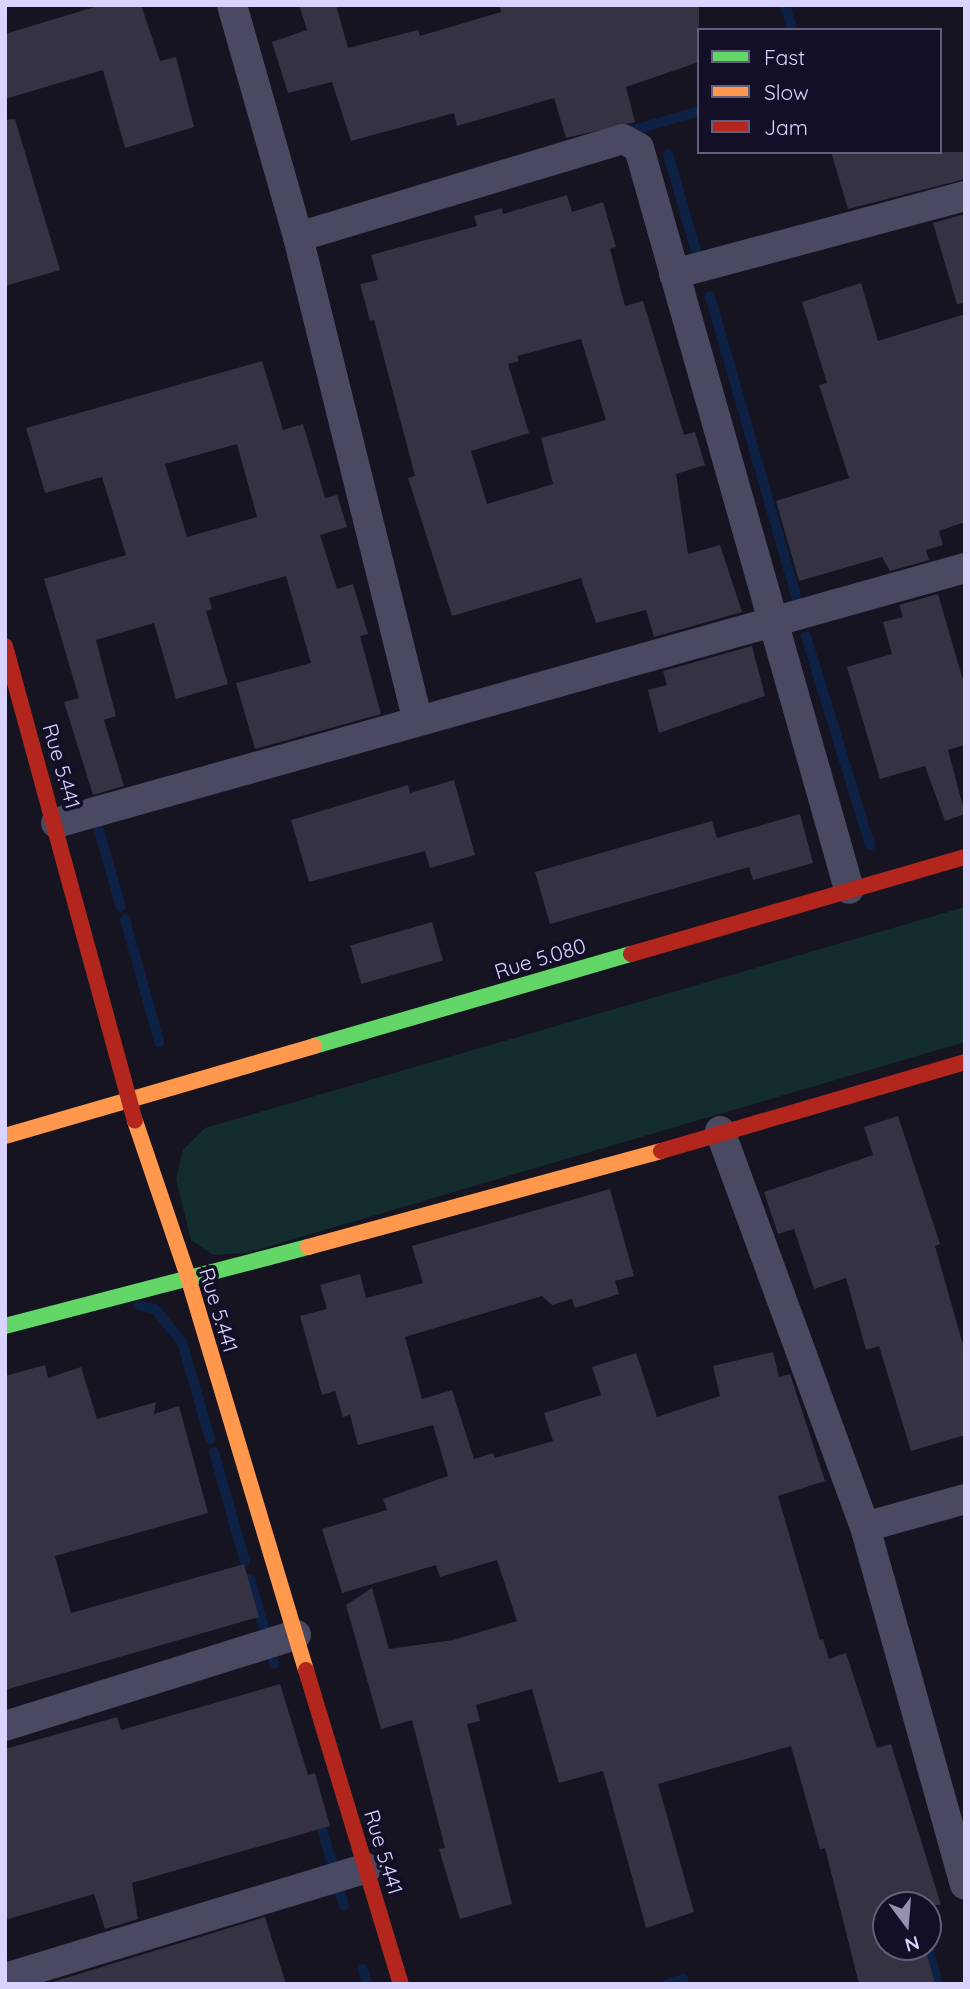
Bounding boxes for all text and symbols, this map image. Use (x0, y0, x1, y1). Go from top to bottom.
legend (697, 28, 942, 154)
text: Fast (764, 44, 805, 70)
text: Slow (764, 79, 809, 105)
text: Jam (764, 114, 808, 140)
street label: Rue 5.441 (38, 721, 86, 811)
street label: Rue 5.080 (491, 932, 589, 984)
street label: Rue 5.441 (194, 1265, 244, 1355)
street label: Rue 5.441 (359, 1807, 409, 1897)
north arrow (872, 1891, 942, 1961)
text: N (902, 1931, 922, 1958)

